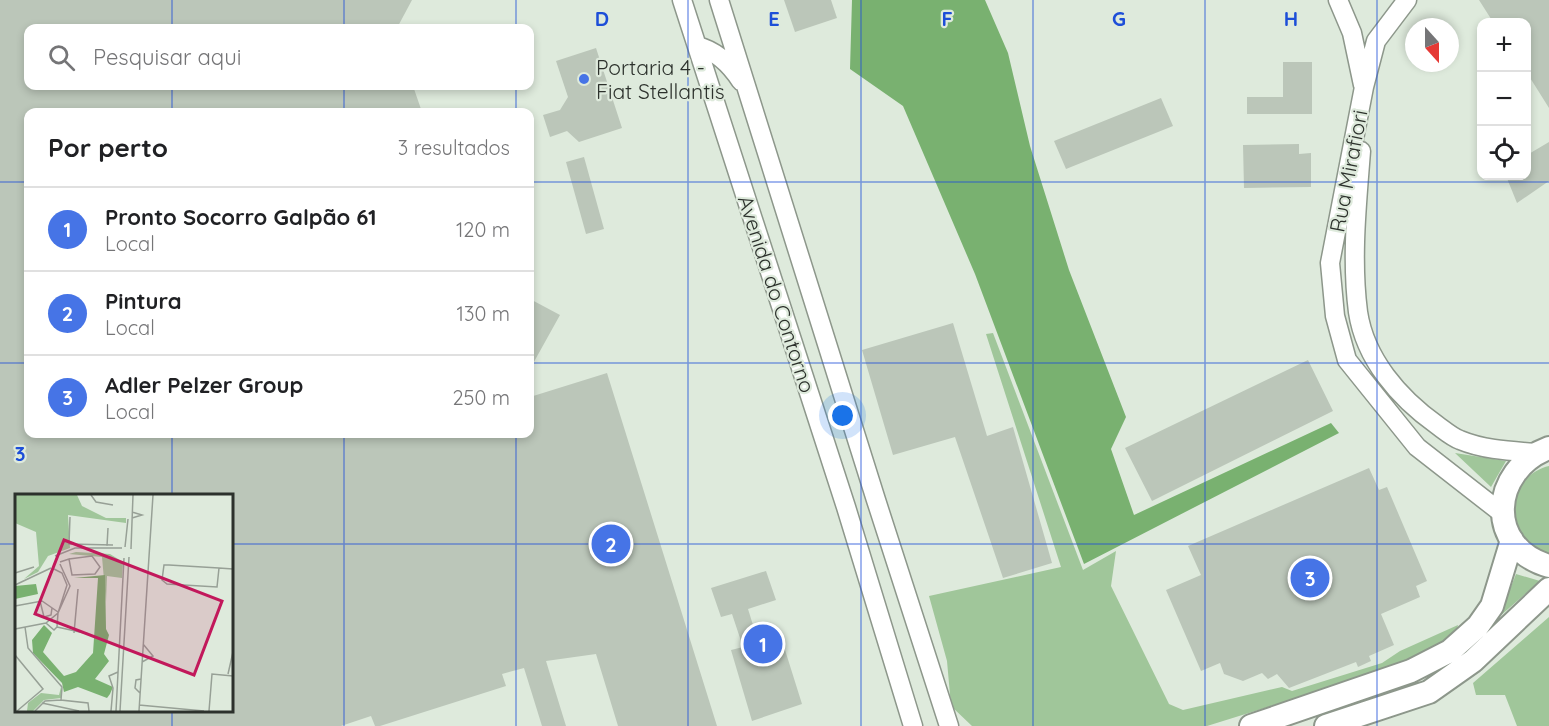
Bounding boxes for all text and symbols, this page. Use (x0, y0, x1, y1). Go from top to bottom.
text: D (595, 6, 609, 31)
text: E (768, 6, 780, 31)
text: F (941, 6, 953, 31)
text: G (1112, 6, 1126, 31)
text: H (1284, 6, 1298, 31)
north arrow (1405, 18, 1459, 72)
map controls (1477, 18, 1531, 180)
button: + (1477, 18, 1531, 72)
search box (24, 24, 534, 90)
icon: search (45, 41, 78, 74)
text: Pesquisar aqui (93, 43, 241, 71)
place label: Portaria 4 - Fiat Stellantis (596, 54, 725, 104)
marker: Portaria 4 - Fiat Stellantis (577, 72, 591, 86)
button: − (1477, 72, 1531, 126)
street label: Rua Mirafiori (1323, 108, 1373, 234)
button: locate (1477, 126, 1531, 180)
text: Por perto (48, 131, 168, 164)
text: 3 resultados (398, 135, 510, 160)
street label: Avenida do Contorno (733, 192, 821, 396)
text: Pronto Socorro Galpão 61 (105, 203, 377, 231)
text: 1 (64, 217, 71, 242)
text: 120 m (456, 217, 510, 242)
text: Local (105, 231, 155, 256)
text: Pintura (105, 287, 182, 315)
text: 2 (62, 301, 73, 326)
text: 130 m (457, 301, 510, 326)
text: Local (105, 315, 155, 340)
text: Adler Pelzer Group (105, 371, 303, 399)
text: 3 (62, 385, 73, 410)
text: 250 m (452, 385, 510, 410)
text: Local (105, 399, 155, 424)
your location (828, 401, 857, 430)
text: 3 (15, 441, 25, 466)
inset map (15, 494, 232, 711)
pin: 2 (592, 522, 630, 566)
pin: 3 (1290, 556, 1330, 600)
pin: 1 (744, 622, 783, 666)

